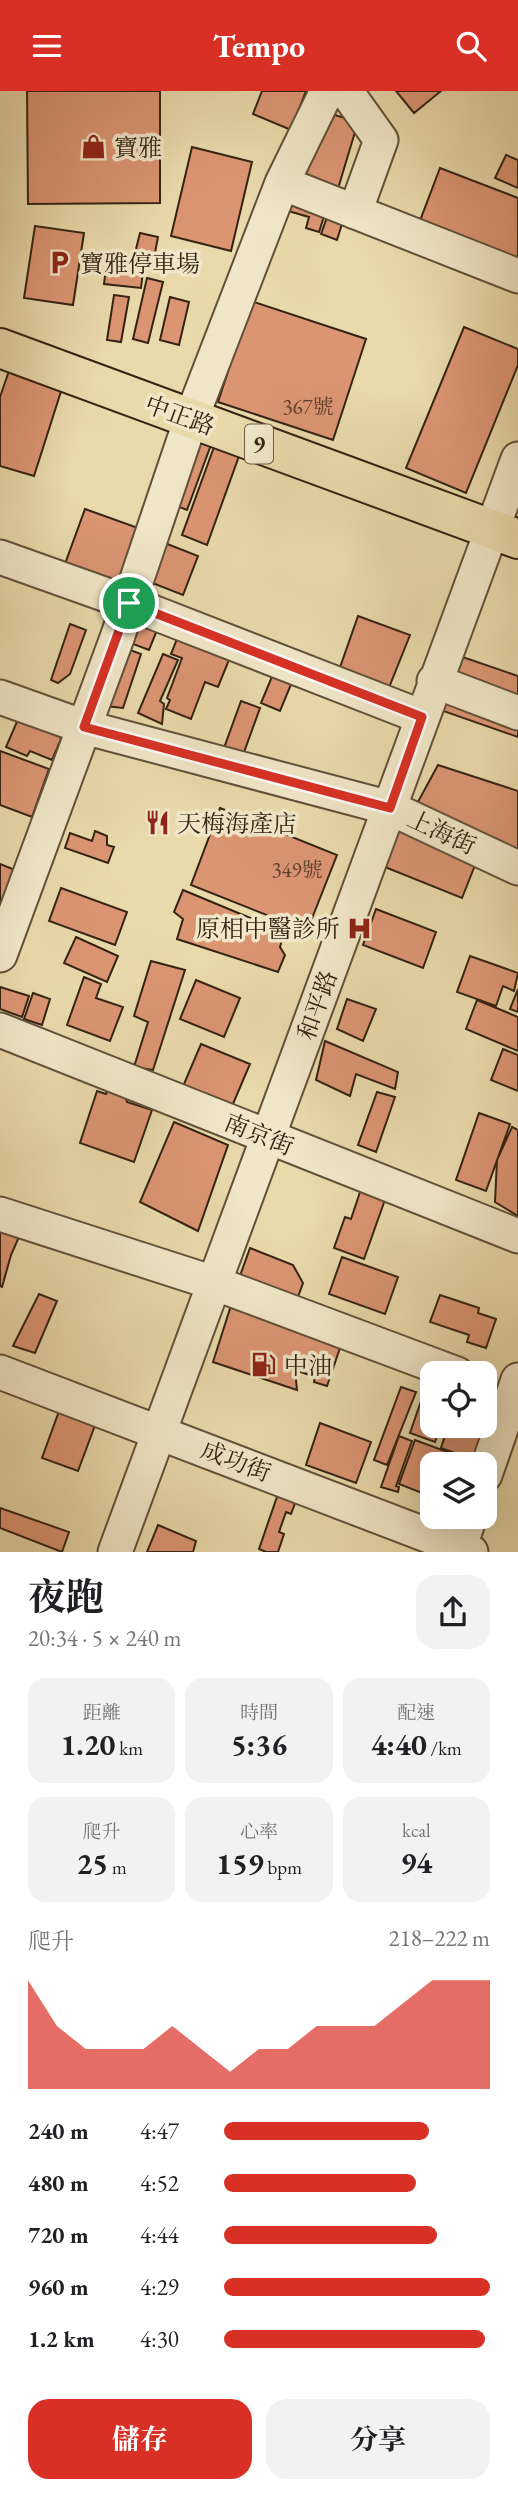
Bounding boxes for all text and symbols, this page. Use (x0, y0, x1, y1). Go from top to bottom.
text: Tempo (213, 25, 305, 67)
icon: menu (28, 27, 66, 65)
icon: search (452, 27, 490, 65)
place label: 寶雅 (114, 132, 162, 163)
shop icon: 寶雅 (80, 133, 108, 161)
place label: 寶雅停車場 (80, 248, 200, 279)
parking icon: 寶雅停車場 (46, 249, 74, 277)
street label: 中正路 (141, 388, 219, 442)
house number: 367號 (282, 393, 334, 420)
road number: 9 (245, 425, 273, 463)
pin (99, 573, 159, 633)
icon: arrive (110, 584, 148, 622)
street label: 上海街 (403, 803, 481, 861)
place label: 天梅海產店 (177, 808, 297, 839)
restaurant icon: 天梅海產店 (143, 809, 171, 837)
house number: 349號 (271, 856, 323, 883)
place label: 原相中醫診所 (196, 913, 340, 944)
hospital icon: 原相中醫診所 (346, 914, 374, 942)
street label: 和平路 (290, 966, 344, 1044)
street label: 南京街 (220, 1106, 298, 1162)
place label: 中油 (284, 1350, 332, 1381)
fuel station icon: 中油 (250, 1351, 278, 1379)
map controls (420, 1361, 497, 1529)
button: locate (420, 1361, 497, 1438)
street label: 成功街 (197, 1434, 275, 1488)
button: layers (420, 1452, 497, 1529)
text: 夜跑 (28, 1572, 104, 1621)
button: share (416, 1575, 490, 1649)
text: 20:34 · 5 × 240 m (28, 1623, 181, 1653)
text: 距離 (83, 1700, 121, 1725)
text: 時間 (240, 1700, 278, 1725)
text: 配速 (397, 1700, 435, 1725)
text: 1.20 (60, 1725, 115, 1764)
text: 5:36 (231, 1725, 287, 1764)
text: 4:40 (371, 1725, 427, 1764)
text: km (115, 1736, 143, 1761)
text: /km (427, 1736, 462, 1761)
text: kcal (402, 1818, 431, 1843)
text: 爬升 (83, 1819, 121, 1844)
text: 心率 (240, 1819, 278, 1844)
text: 94 (400, 1843, 432, 1882)
text: 25 (76, 1844, 108, 1883)
text: 159 (216, 1844, 264, 1883)
text: m (108, 1855, 127, 1880)
text: bpm (264, 1855, 302, 1880)
text: 218–222 m (389, 1923, 490, 1953)
text: 爬升 (28, 1926, 74, 1956)
text: 240 m (28, 2116, 89, 2146)
text: 4:47 (140, 2116, 179, 2146)
text: 480 m (28, 2168, 89, 2198)
text: 4:52 (140, 2168, 179, 2198)
text: 720 m (28, 2220, 89, 2250)
text: 4:44 (140, 2220, 179, 2250)
text: 960 m (28, 2272, 89, 2302)
text: 4:29 (140, 2272, 179, 2302)
text: 1.2 km (28, 2324, 95, 2354)
text: 4:30 (140, 2324, 179, 2354)
button: 儲存 (28, 2399, 252, 2479)
button: 分享 (266, 2399, 490, 2479)

